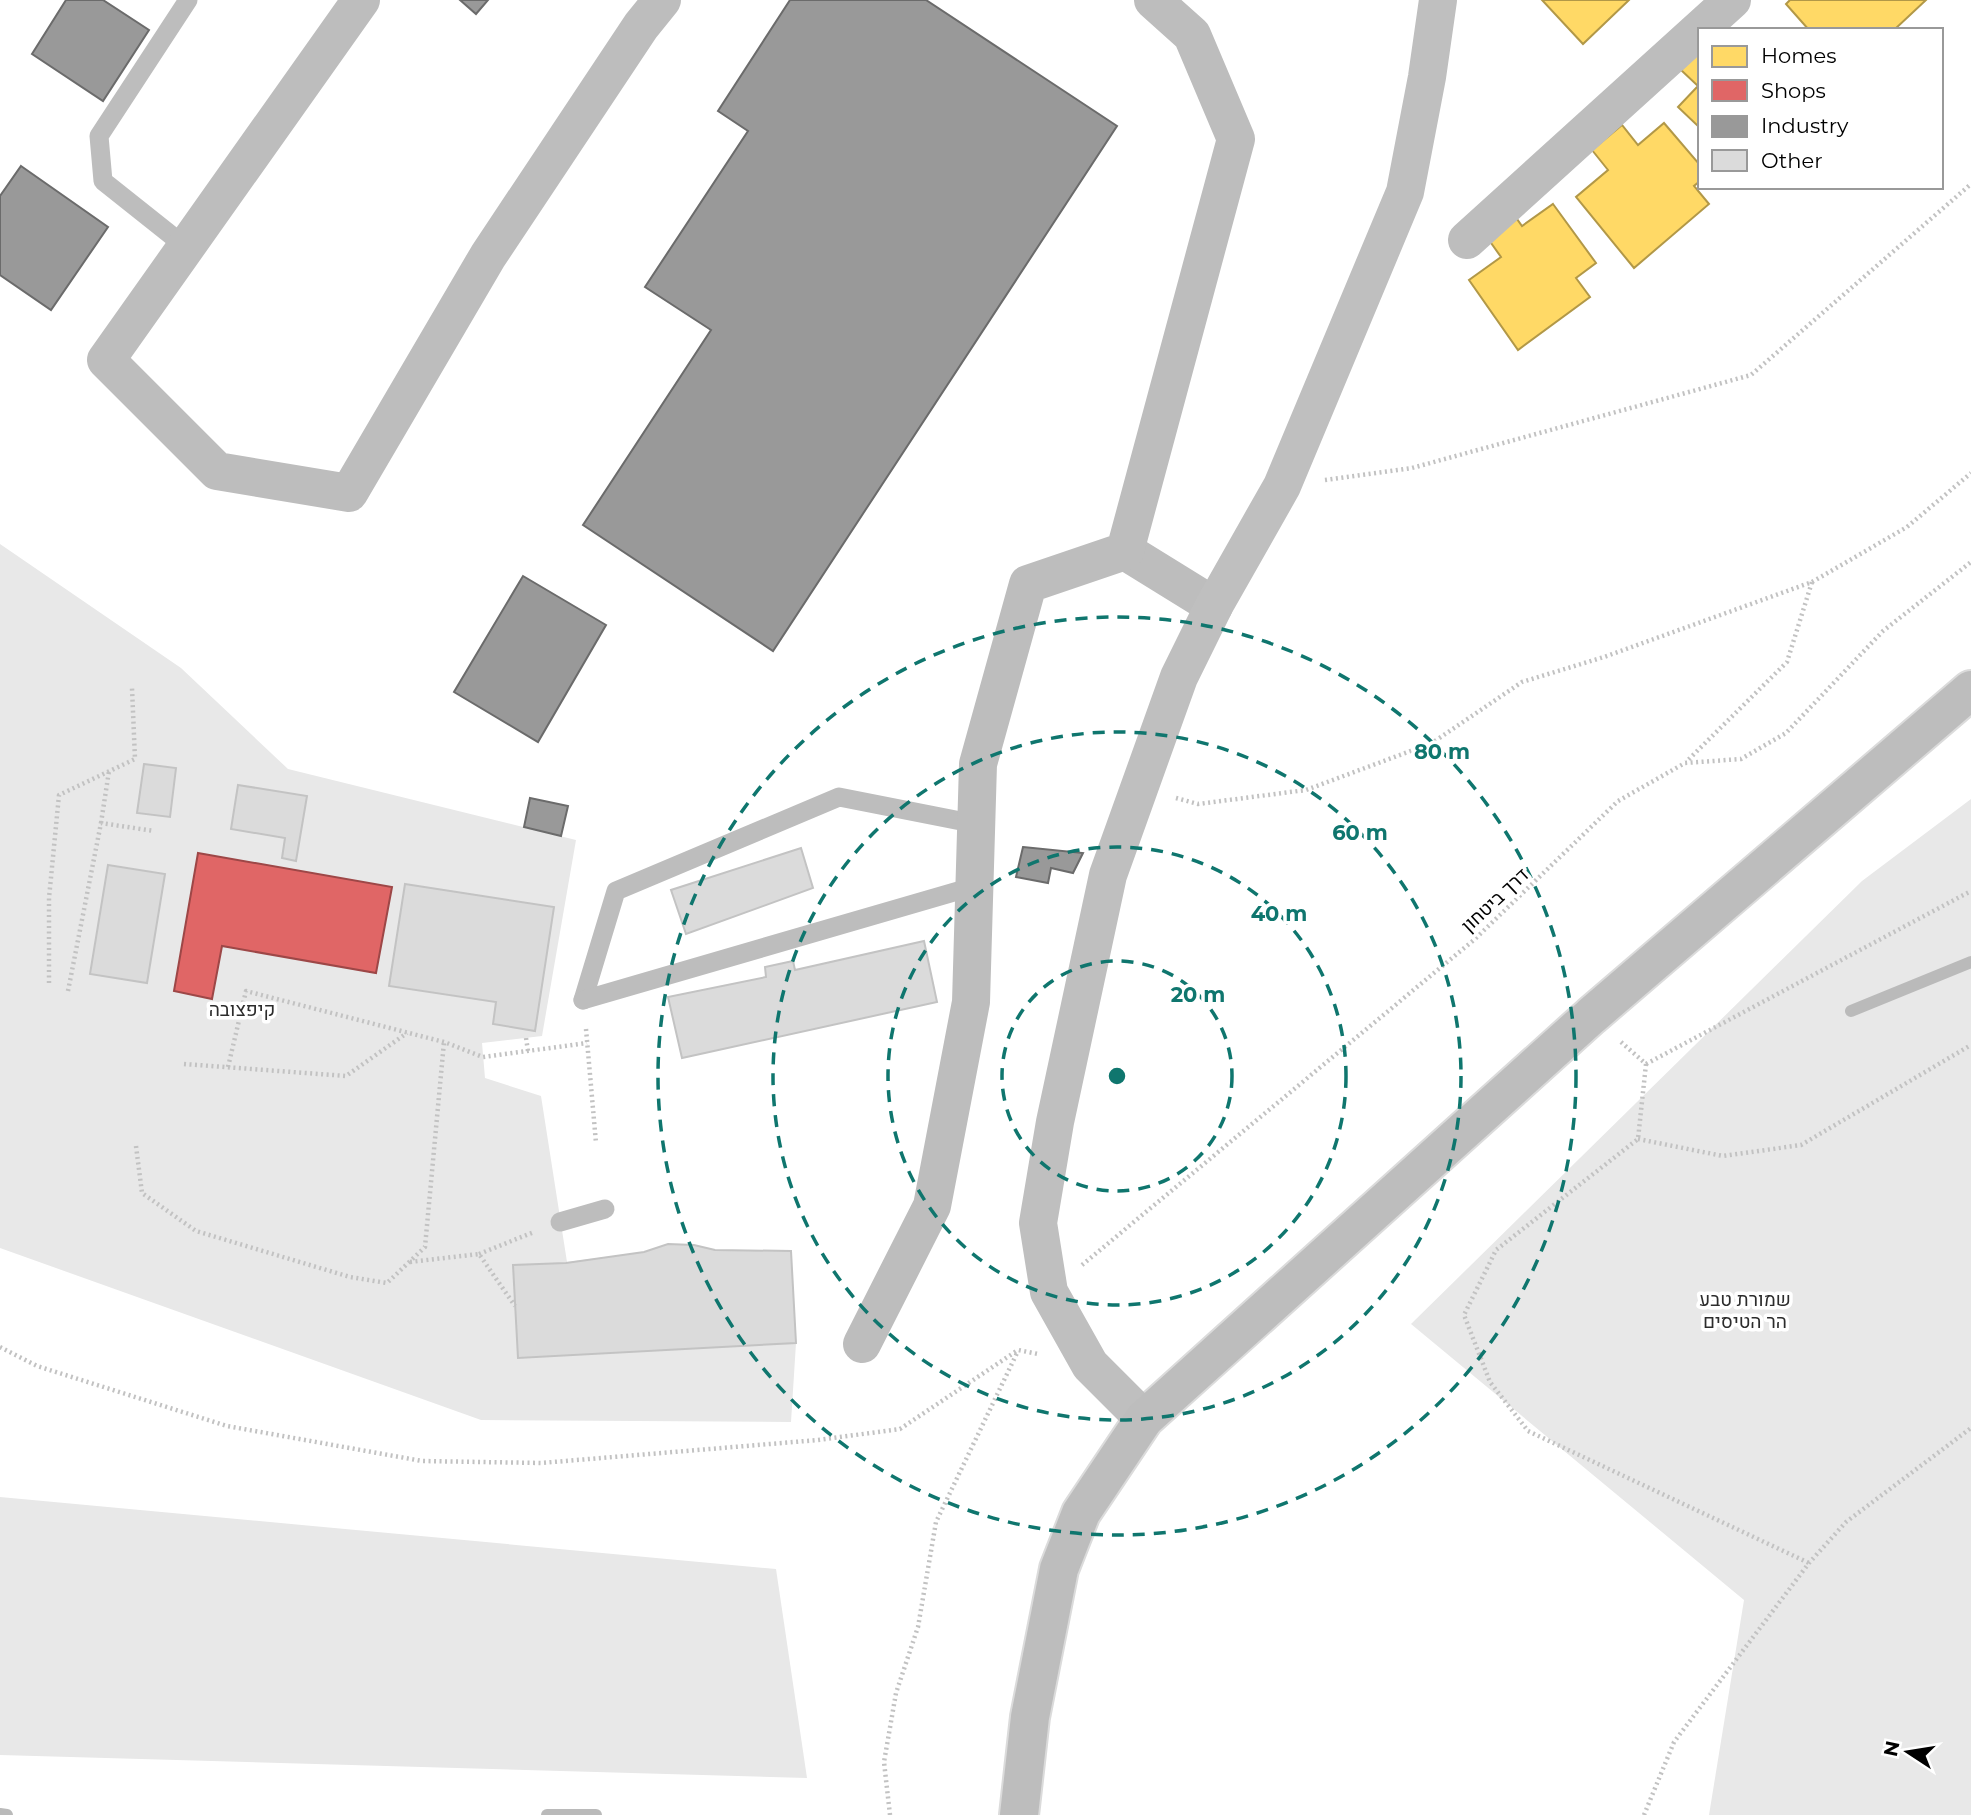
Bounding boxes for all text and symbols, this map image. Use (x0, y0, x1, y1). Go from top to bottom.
legend (1698, 28, 1943, 189)
text: Homes (1761, 43, 1836, 68)
text: Shops (1761, 78, 1826, 103)
text: Industry (1761, 113, 1849, 138)
text: Other (1761, 148, 1823, 173)
text: 80 m (1414, 739, 1470, 764)
text: 60 m (1332, 820, 1388, 845)
street label: דרך ביטחון (1457, 863, 1534, 937)
text: 40 m (1251, 901, 1307, 926)
text: 20 m (1171, 982, 1225, 1007)
park label: קיפצובה (209, 998, 275, 1021)
centre of rings (1105, 1064, 1129, 1088)
park label: שמורת טבע הר הטיסים (1699, 1288, 1791, 1333)
north arrow (1873, 1717, 1943, 1787)
text: N (1879, 1739, 1905, 1758)

